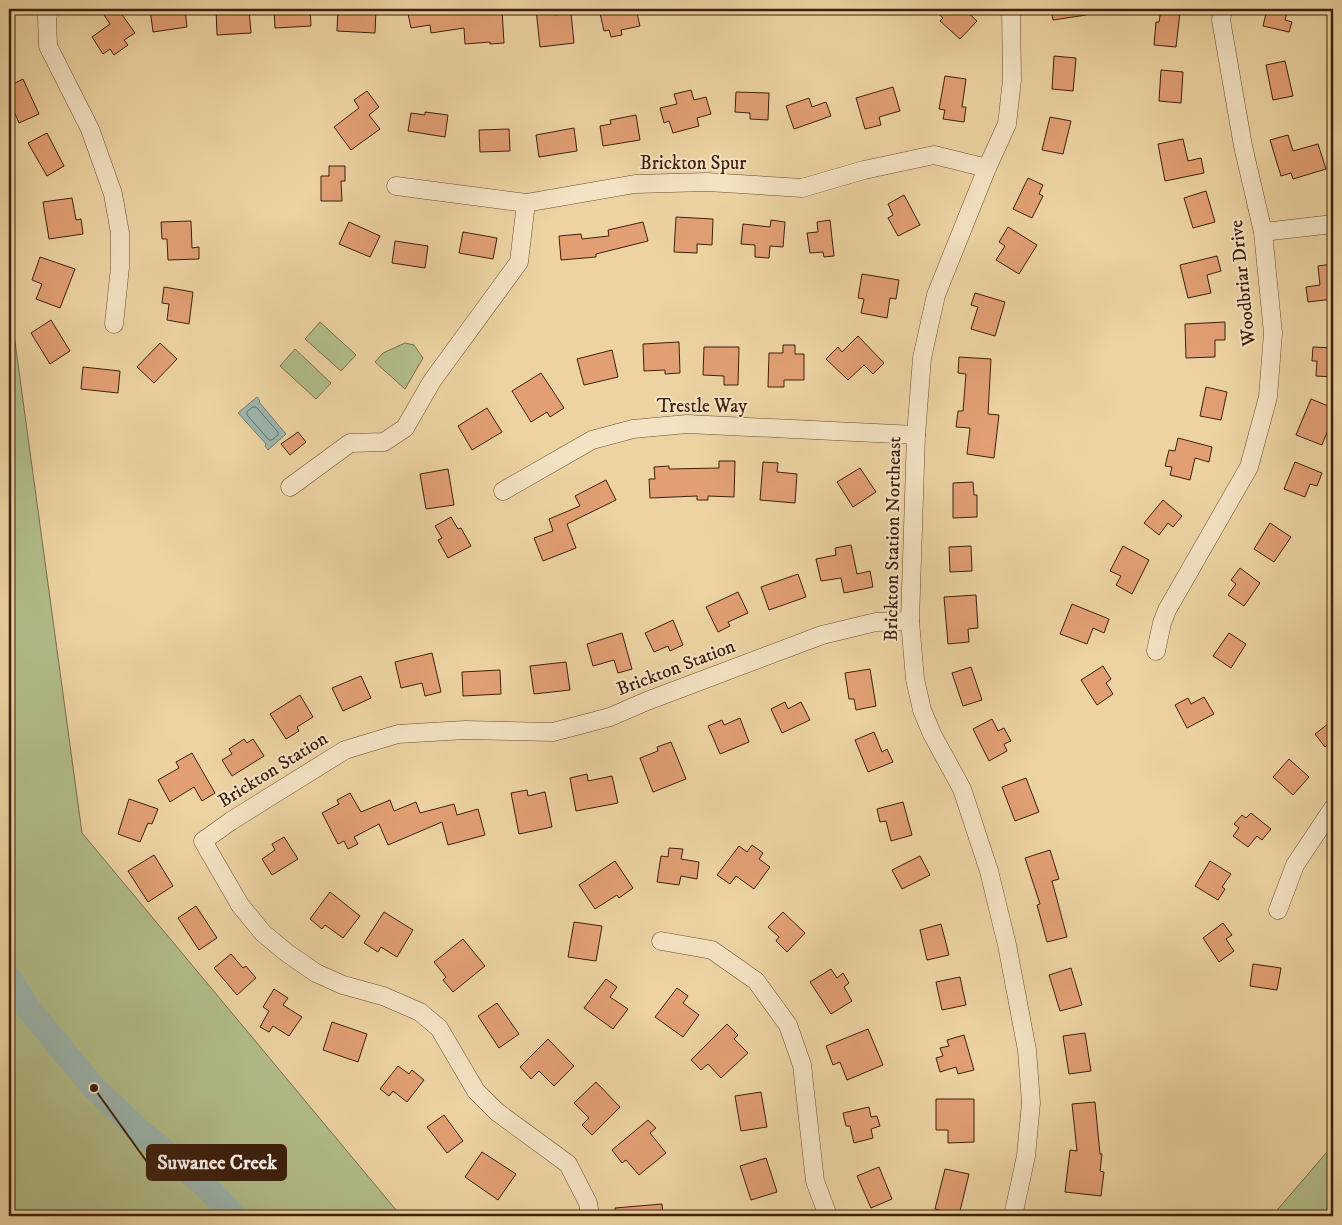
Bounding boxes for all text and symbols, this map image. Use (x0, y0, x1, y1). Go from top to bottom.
street label: Brickton Spur (640, 152, 746, 175)
street label: Woodbriar Drive (1225, 219, 1261, 348)
street label: Trestle Way (657, 395, 748, 418)
street label: Brickton Station Northeast (880, 436, 906, 642)
street label: Brickton Station (614, 635, 739, 701)
street label: Brickton Station (214, 727, 332, 813)
callout: Suwanee Creek (147, 1145, 286, 1180)
text: Suwanee Creek (157, 1151, 278, 1176)

